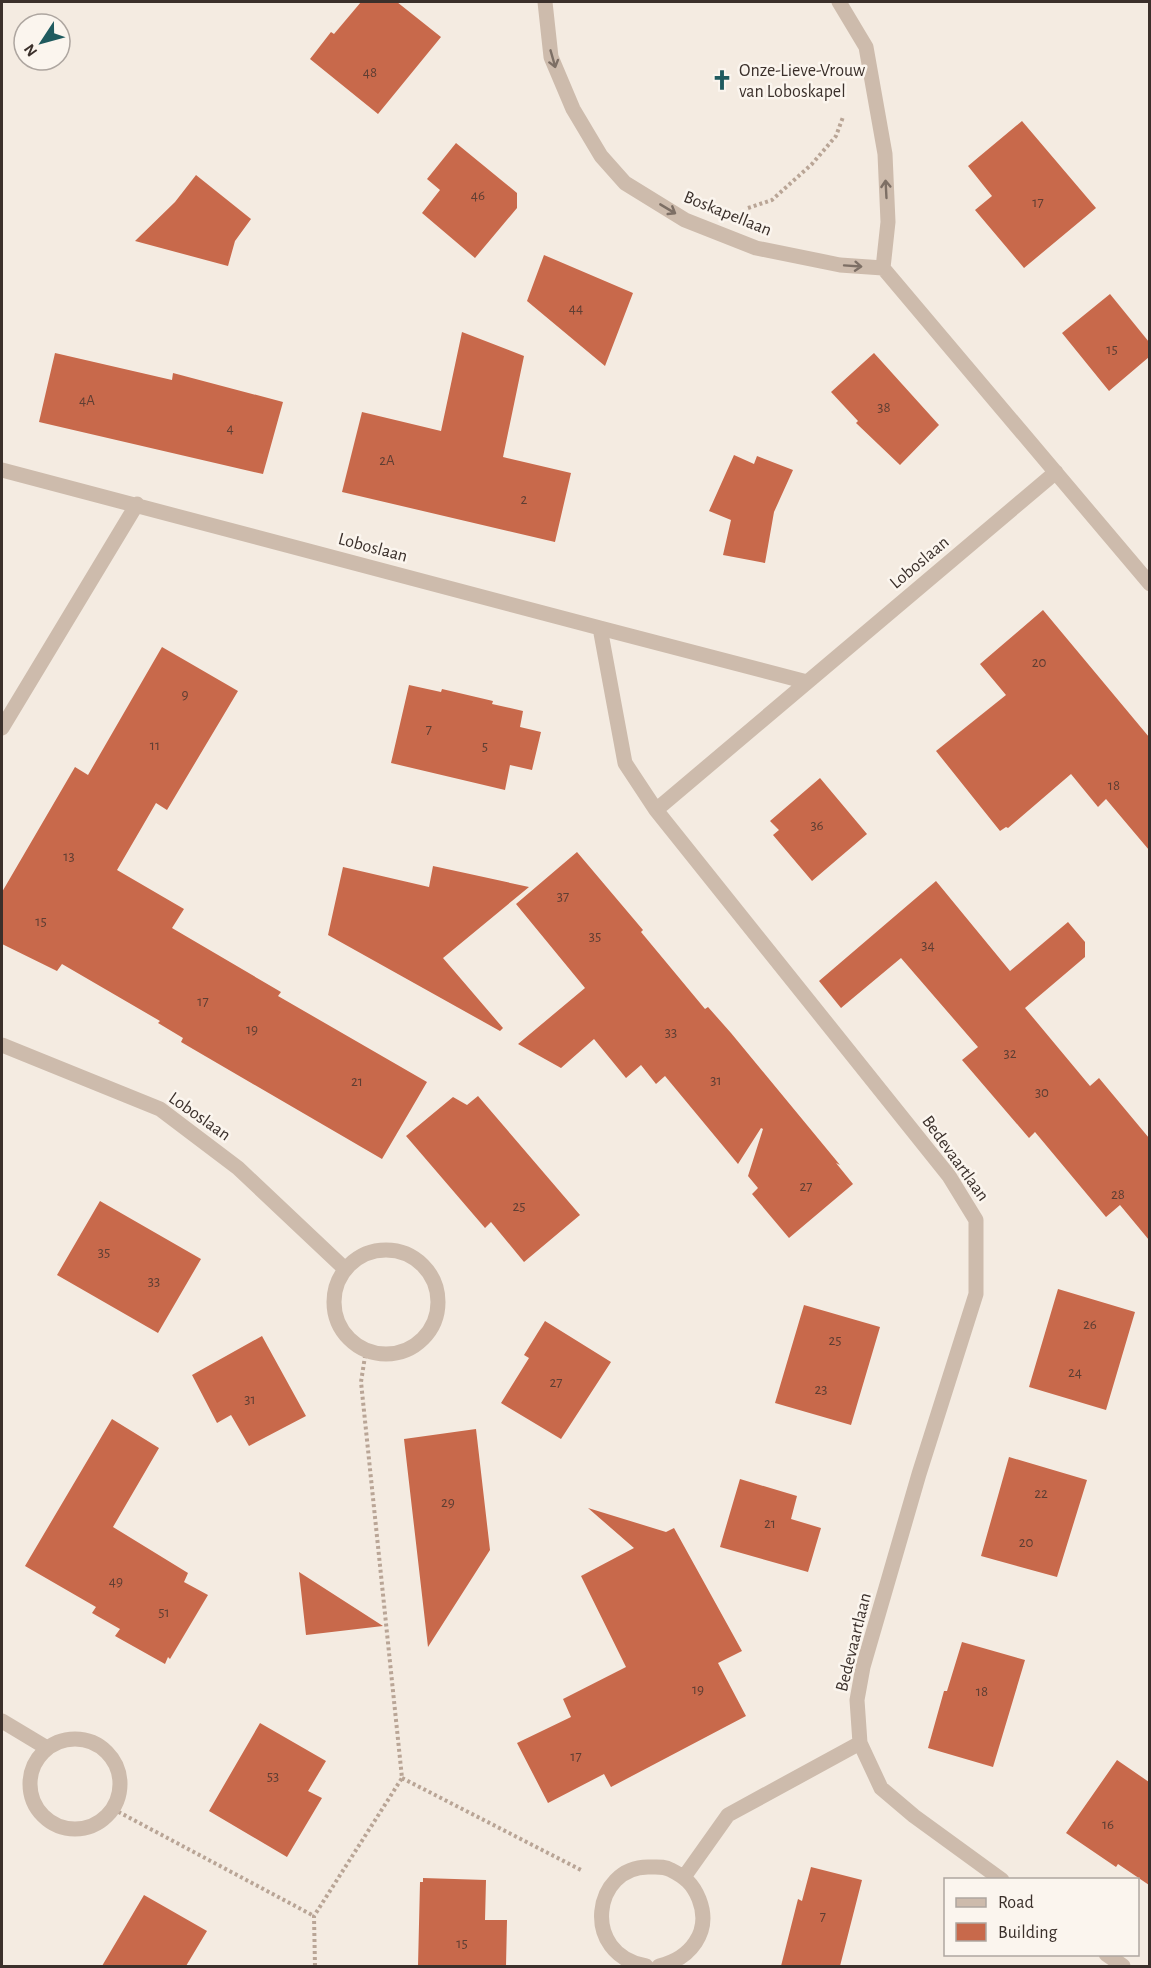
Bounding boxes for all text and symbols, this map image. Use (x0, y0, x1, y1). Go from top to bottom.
north arrow (12, 12, 72, 72)
text: N (21, 41, 40, 59)
one-way arrow (548, 49, 559, 68)
place label: Onze-Lieve-Vrouw van Loboskapel (739, 62, 865, 101)
house number: 48 (363, 65, 377, 80)
church icon: Onze-Lieve-Vrouw van Loboskapel (710, 68, 734, 92)
one-way arrow (881, 179, 892, 199)
house number: 46 (471, 188, 485, 203)
street label: Boskapellaan (681, 188, 774, 240)
house number: 17 (1032, 195, 1044, 210)
one-way arrow (659, 204, 676, 216)
one-way arrow (842, 261, 862, 272)
house number: 44 (569, 301, 583, 316)
house number: 15 (1106, 342, 1118, 357)
house number: 4A (79, 393, 95, 408)
house number: 38 (877, 400, 891, 415)
house number: 4 (226, 421, 234, 436)
house number: 2A (379, 453, 395, 468)
house number: 2 (521, 492, 528, 507)
street label: Loboslaan (336, 530, 409, 566)
street label: Loboslaan (887, 533, 953, 592)
house number: 20 (1032, 655, 1046, 670)
house number: 9 (181, 687, 189, 702)
house number: 7 (426, 722, 432, 737)
house number: 11 (150, 738, 160, 753)
house number: 5 (482, 739, 488, 754)
house number: 18 (1108, 778, 1120, 793)
house number: 36 (810, 818, 824, 833)
house number: 13 (63, 849, 75, 864)
house number: 37 (557, 889, 569, 904)
house number: 15 (35, 914, 47, 929)
house number: 35 (589, 929, 601, 944)
house number: 34 (921, 938, 935, 953)
house number: 17 (197, 994, 209, 1009)
house number: 19 (246, 1022, 258, 1037)
house number: 33 (665, 1025, 677, 1040)
house number: 32 (1003, 1046, 1017, 1061)
house number: 31 (710, 1073, 722, 1088)
house number: 21 (351, 1074, 363, 1089)
house number: 30 (1035, 1085, 1049, 1100)
street label: Loboslaan (165, 1089, 234, 1145)
street label: Bedevaartlaan (918, 1112, 992, 1205)
house number: 27 (799, 1179, 813, 1194)
house number: 28 (1111, 1187, 1125, 1202)
house number: 25 (512, 1199, 526, 1214)
house number: 35 (98, 1245, 110, 1260)
house number: 33 (148, 1274, 160, 1289)
house number: 26 (1083, 1317, 1097, 1332)
house number: 25 (828, 1333, 842, 1348)
house number: 24 (1068, 1365, 1082, 1380)
house number: 27 (549, 1375, 563, 1390)
house number: 23 (814, 1382, 828, 1397)
house number: 31 (244, 1392, 256, 1407)
house number: 22 (1034, 1486, 1048, 1501)
house number: 29 (441, 1495, 455, 1510)
house number: 21 (764, 1516, 776, 1531)
house number: 20 (1019, 1535, 1033, 1550)
house number: 49 (109, 1574, 123, 1589)
street label: Bedevaartlaan (833, 1591, 875, 1693)
house number: 51 (158, 1605, 170, 1620)
house number: 19 (692, 1682, 704, 1697)
house number: 18 (976, 1684, 988, 1699)
house number: 17 (570, 1749, 582, 1764)
house number: 53 (267, 1769, 279, 1784)
house number: 16 (1102, 1817, 1114, 1832)
legend (944, 1878, 1139, 1956)
text: Road (998, 1894, 1034, 1912)
house number: 7 (820, 1909, 826, 1924)
text: Building (998, 1924, 1058, 1942)
house number: 15 (456, 1936, 468, 1951)

